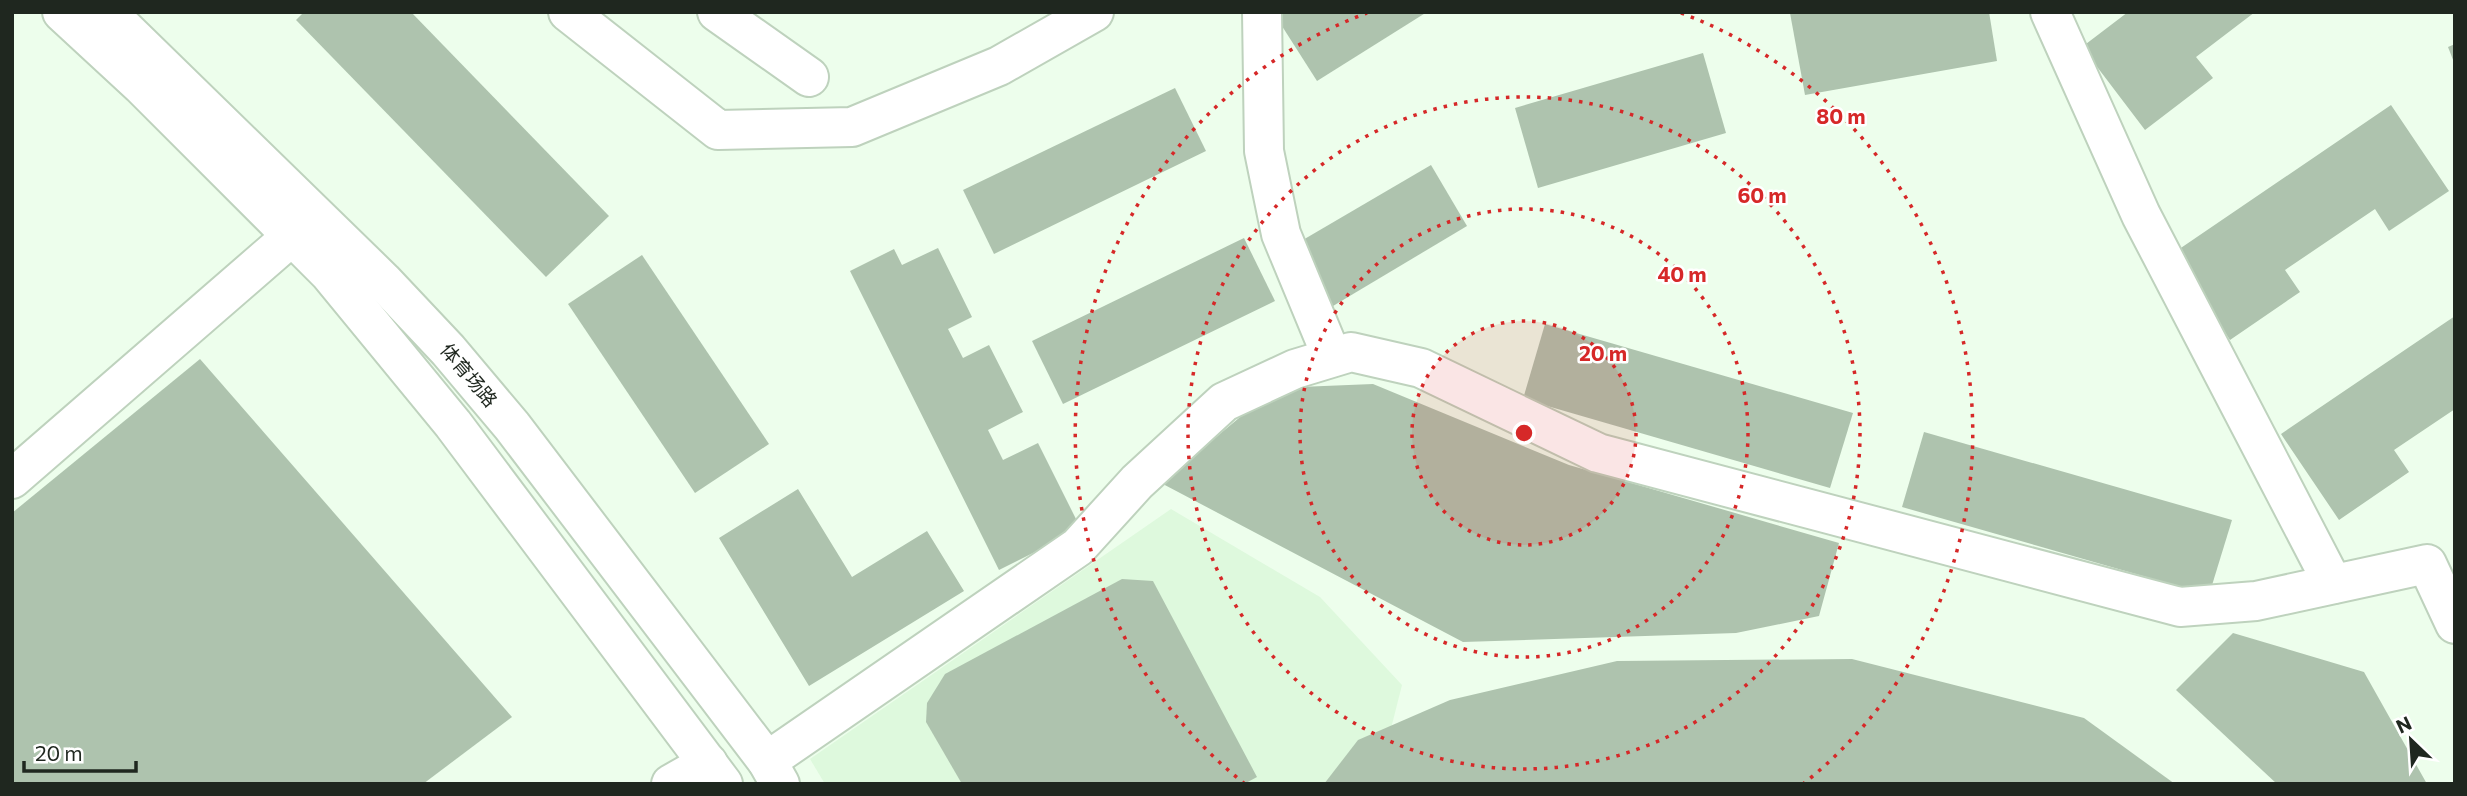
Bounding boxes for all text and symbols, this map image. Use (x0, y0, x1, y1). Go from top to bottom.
text: 80 m (1816, 103, 1866, 128)
text: 60 m (1737, 182, 1787, 207)
text: 40 m (1657, 261, 1707, 286)
street label: 体育场路 (436, 338, 503, 411)
text: 20 m (1579, 340, 1627, 365)
centre of rings (1512, 421, 1536, 445)
north arrow (2376, 705, 2446, 775)
text: N (2392, 711, 2415, 738)
scale bar (24, 730, 136, 774)
text: 20 m (35, 740, 83, 765)

